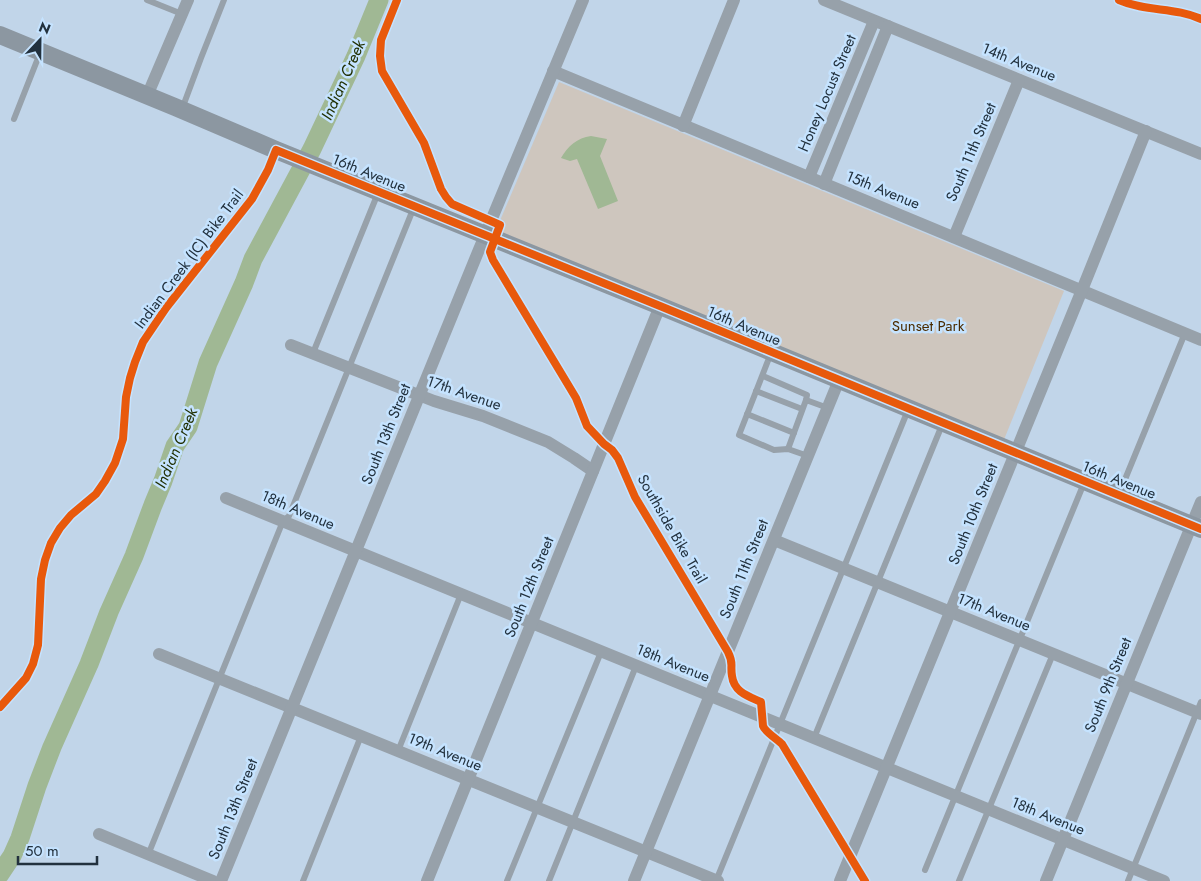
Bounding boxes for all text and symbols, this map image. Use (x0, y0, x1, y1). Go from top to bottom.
north arrow (15, 15, 65, 65)
text: N (36, 17, 54, 39)
street label: Honey Locust Street (792, 31, 862, 155)
water label: Indian Creek (315, 35, 371, 124)
street label: 14th Avenue (979, 37, 1060, 87)
street label: South 11th Street (940, 99, 1002, 205)
street label: 16th Avenue (329, 148, 410, 198)
street label: 15th Avenue (843, 165, 923, 215)
street label: Indian Creek (IC) Bike Trail (129, 185, 249, 333)
street label: 16th Avenue (704, 301, 784, 351)
park label: Sunset Park (892, 315, 965, 337)
street label: 17th Avenue (424, 370, 504, 416)
street label: South 13th Street (356, 380, 416, 488)
water label: Indian Creek (149, 403, 204, 492)
street label: 16th Avenue (1079, 455, 1160, 505)
street label: South 10th Street (943, 460, 1004, 568)
street label: Southside Bike Trail (632, 470, 712, 588)
street label: 18th Avenue (258, 485, 338, 535)
street label: South 11th Street (714, 516, 774, 622)
street label: South 12th Street (499, 533, 559, 641)
street label: 17th Avenue (954, 587, 1034, 637)
street label: South 9th Street (1079, 634, 1137, 736)
street label: 18th Avenue (633, 638, 713, 688)
street label: 19th Avenue (405, 727, 486, 777)
street label: South 13th Street (203, 755, 263, 863)
street label: 18th Avenue (1008, 791, 1088, 841)
scale bar (18, 834, 96, 866)
text: 50 m (25, 840, 59, 862)

